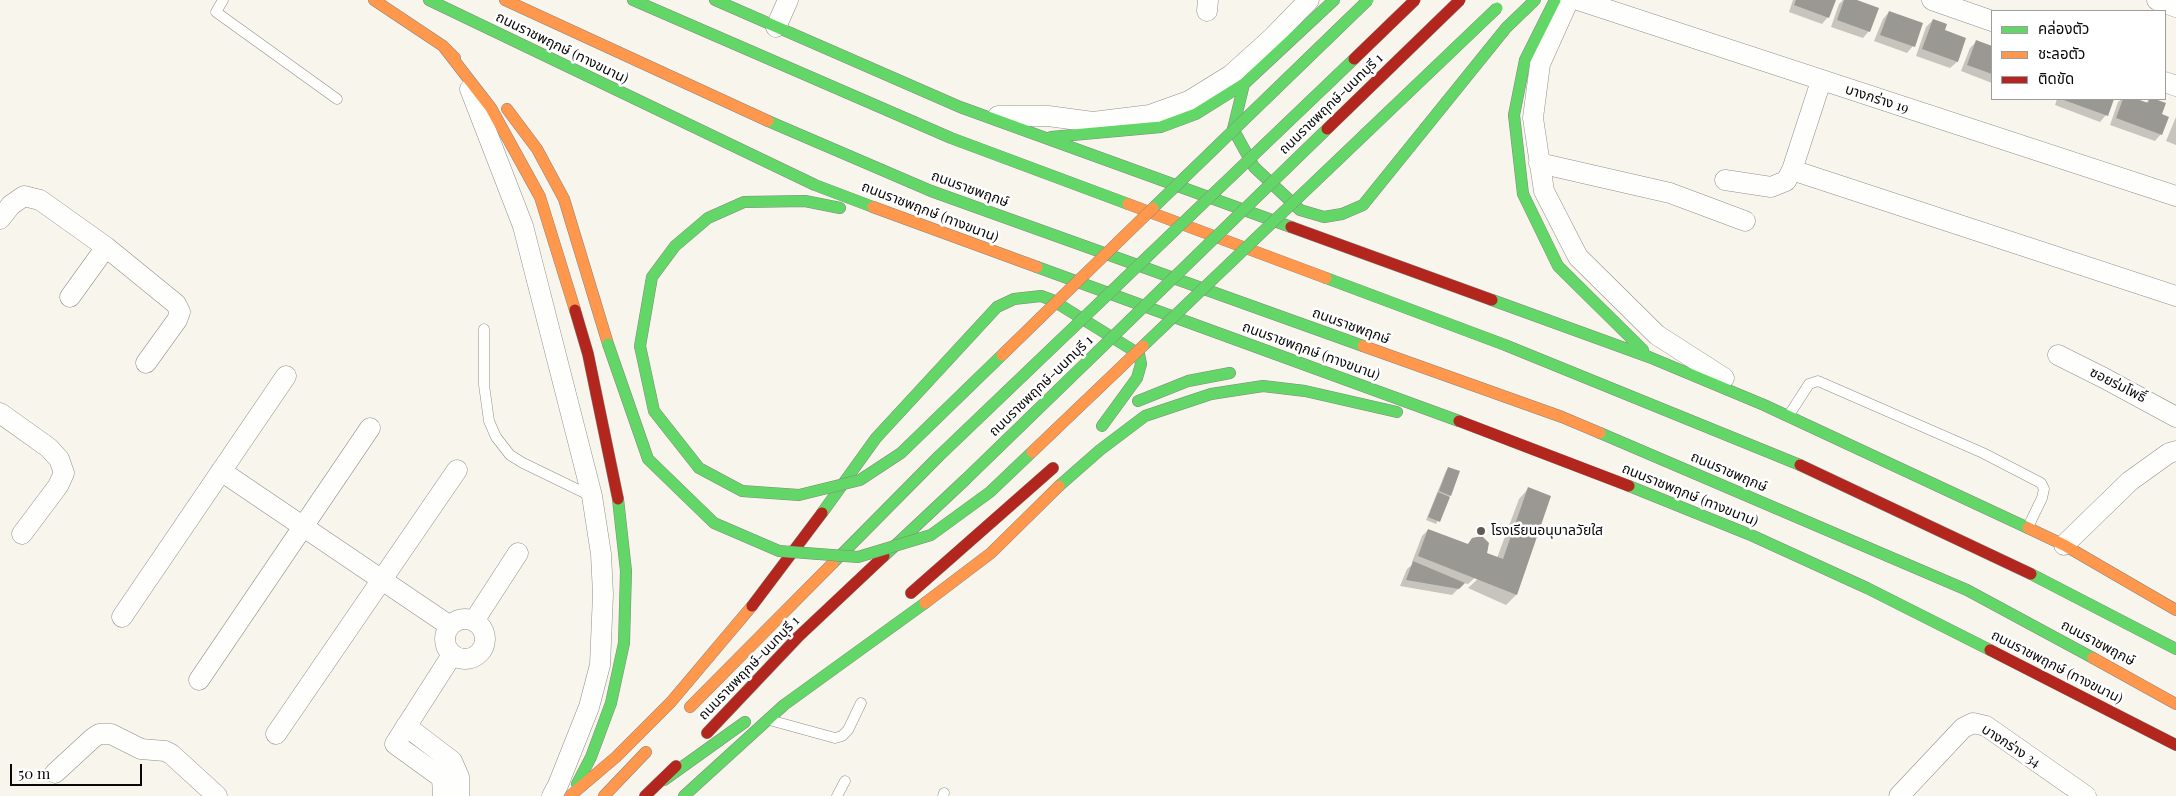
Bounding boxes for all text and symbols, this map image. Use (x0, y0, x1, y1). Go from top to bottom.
street label: ถนนราชพฤกษ์ (ทางขนาน) (493, 9, 631, 87)
legend (1991, 10, 2166, 100)
text: คล่องตัว (2038, 18, 2089, 38)
text: ชะลอตัว (2038, 43, 2085, 63)
street label: ถนนราชพฤกษ์-นนทบุรี 1 (1276, 50, 1386, 158)
text: ติดขัด (2038, 68, 2074, 88)
street label: บางกร่าง 19 (1843, 81, 1911, 117)
street label: ถนนราชพฤกษ์ (929, 167, 1011, 211)
street label: ถนนราชพฤกษ์ (ทางขนาน) (859, 178, 1001, 246)
street label: ถนนราชพฤกษ์ (1310, 304, 1392, 348)
street label: ถนนราชพฤกษ์ (ทางขนาน) (1240, 318, 1382, 384)
street label: ถนนราชพฤกษ์-นนทบุรี 1 (986, 332, 1096, 440)
street label: ซอยร่มโพธิ์ (2087, 364, 2149, 406)
street label: ถนนราชพฤกษ์ (1688, 448, 1770, 496)
street label: ถนนราชพฤกษ์ (ทางขนาน) (1620, 460, 1760, 530)
place label: โรงเรียนอนุบาลวัยใส (1491, 523, 1603, 539)
marker: โรงเรียนอนุบาลวัยใส (1475, 525, 1487, 537)
street label: ถนนราชพฤกษ์-นนทบุรี 1 (695, 613, 803, 723)
street label: ถนนราชพฤกษ์ (2058, 616, 2138, 670)
street label: ถนนราชพฤกษ์ (ทางขนาน) (1988, 627, 2126, 707)
street label: บางกร่าง 34 (1978, 721, 2044, 771)
scale bar (12, 754, 145, 786)
text: 50 m (18, 763, 50, 783)

